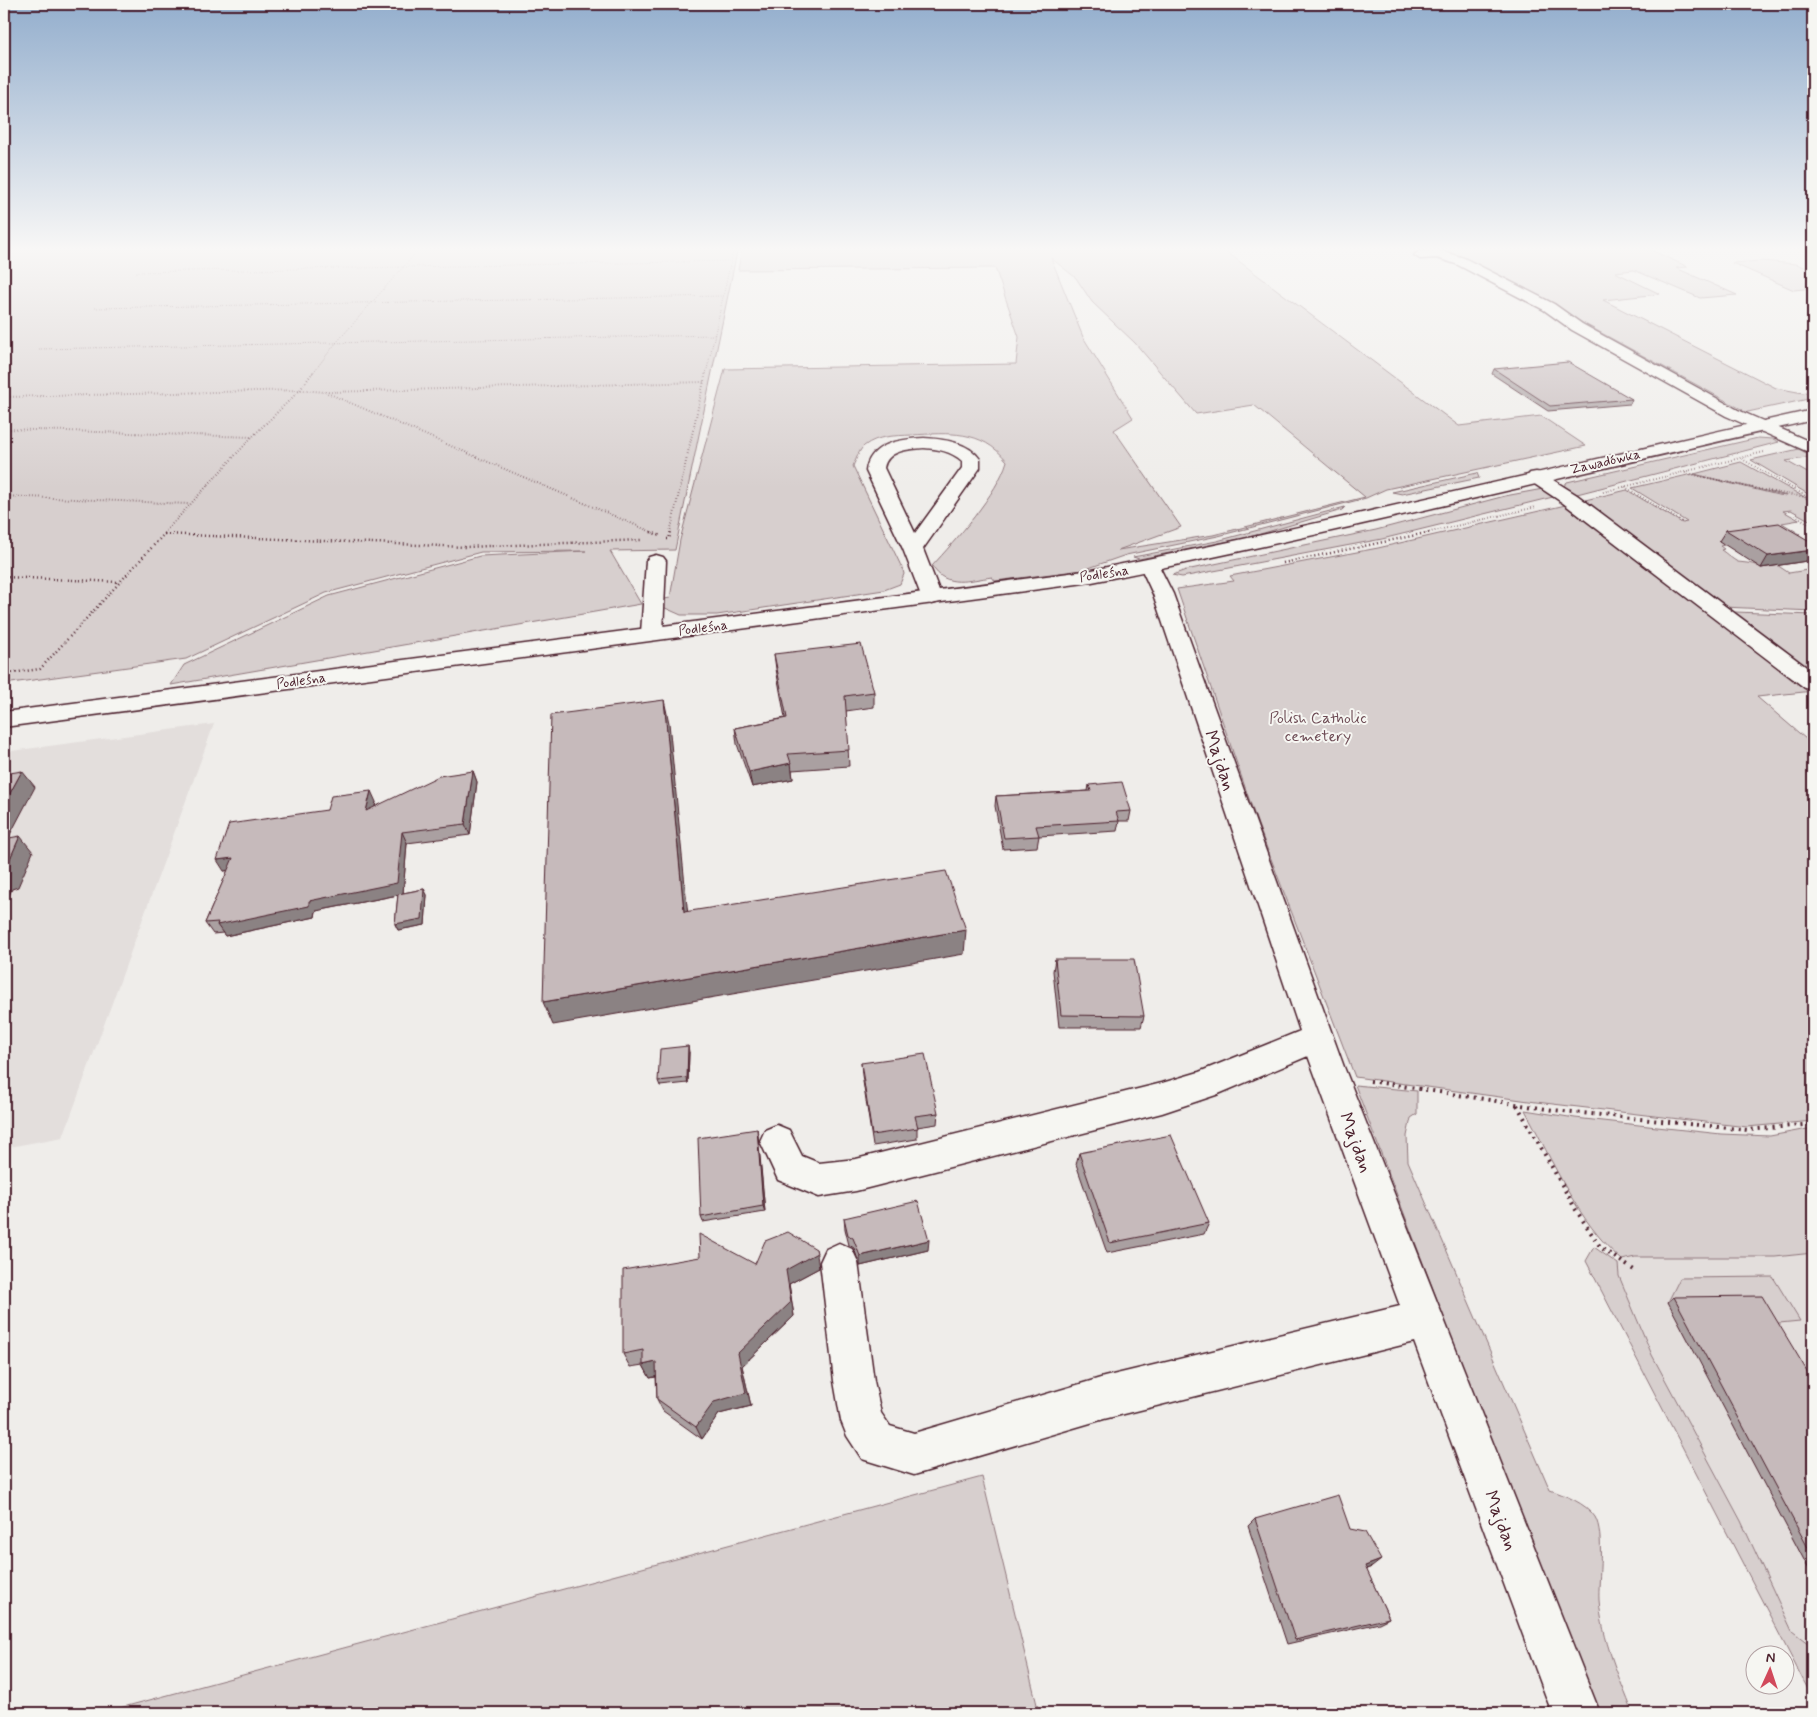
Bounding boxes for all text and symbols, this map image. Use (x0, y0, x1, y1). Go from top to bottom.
street label: Zawadówka (1568, 445, 1642, 479)
street label: Podleśna (1078, 561, 1130, 587)
street label: Podleśna (677, 616, 729, 640)
street label: Podleśna (275, 669, 327, 693)
park label: Polish Catholic cemetery (1269, 708, 1367, 747)
street label: Majdan (1197, 727, 1242, 794)
street label: Majdan (1332, 1109, 1378, 1177)
street label: Majdan (1477, 1487, 1523, 1555)
north arrow (1744, 1644, 1794, 1694)
text: N (1765, 1649, 1776, 1667)

